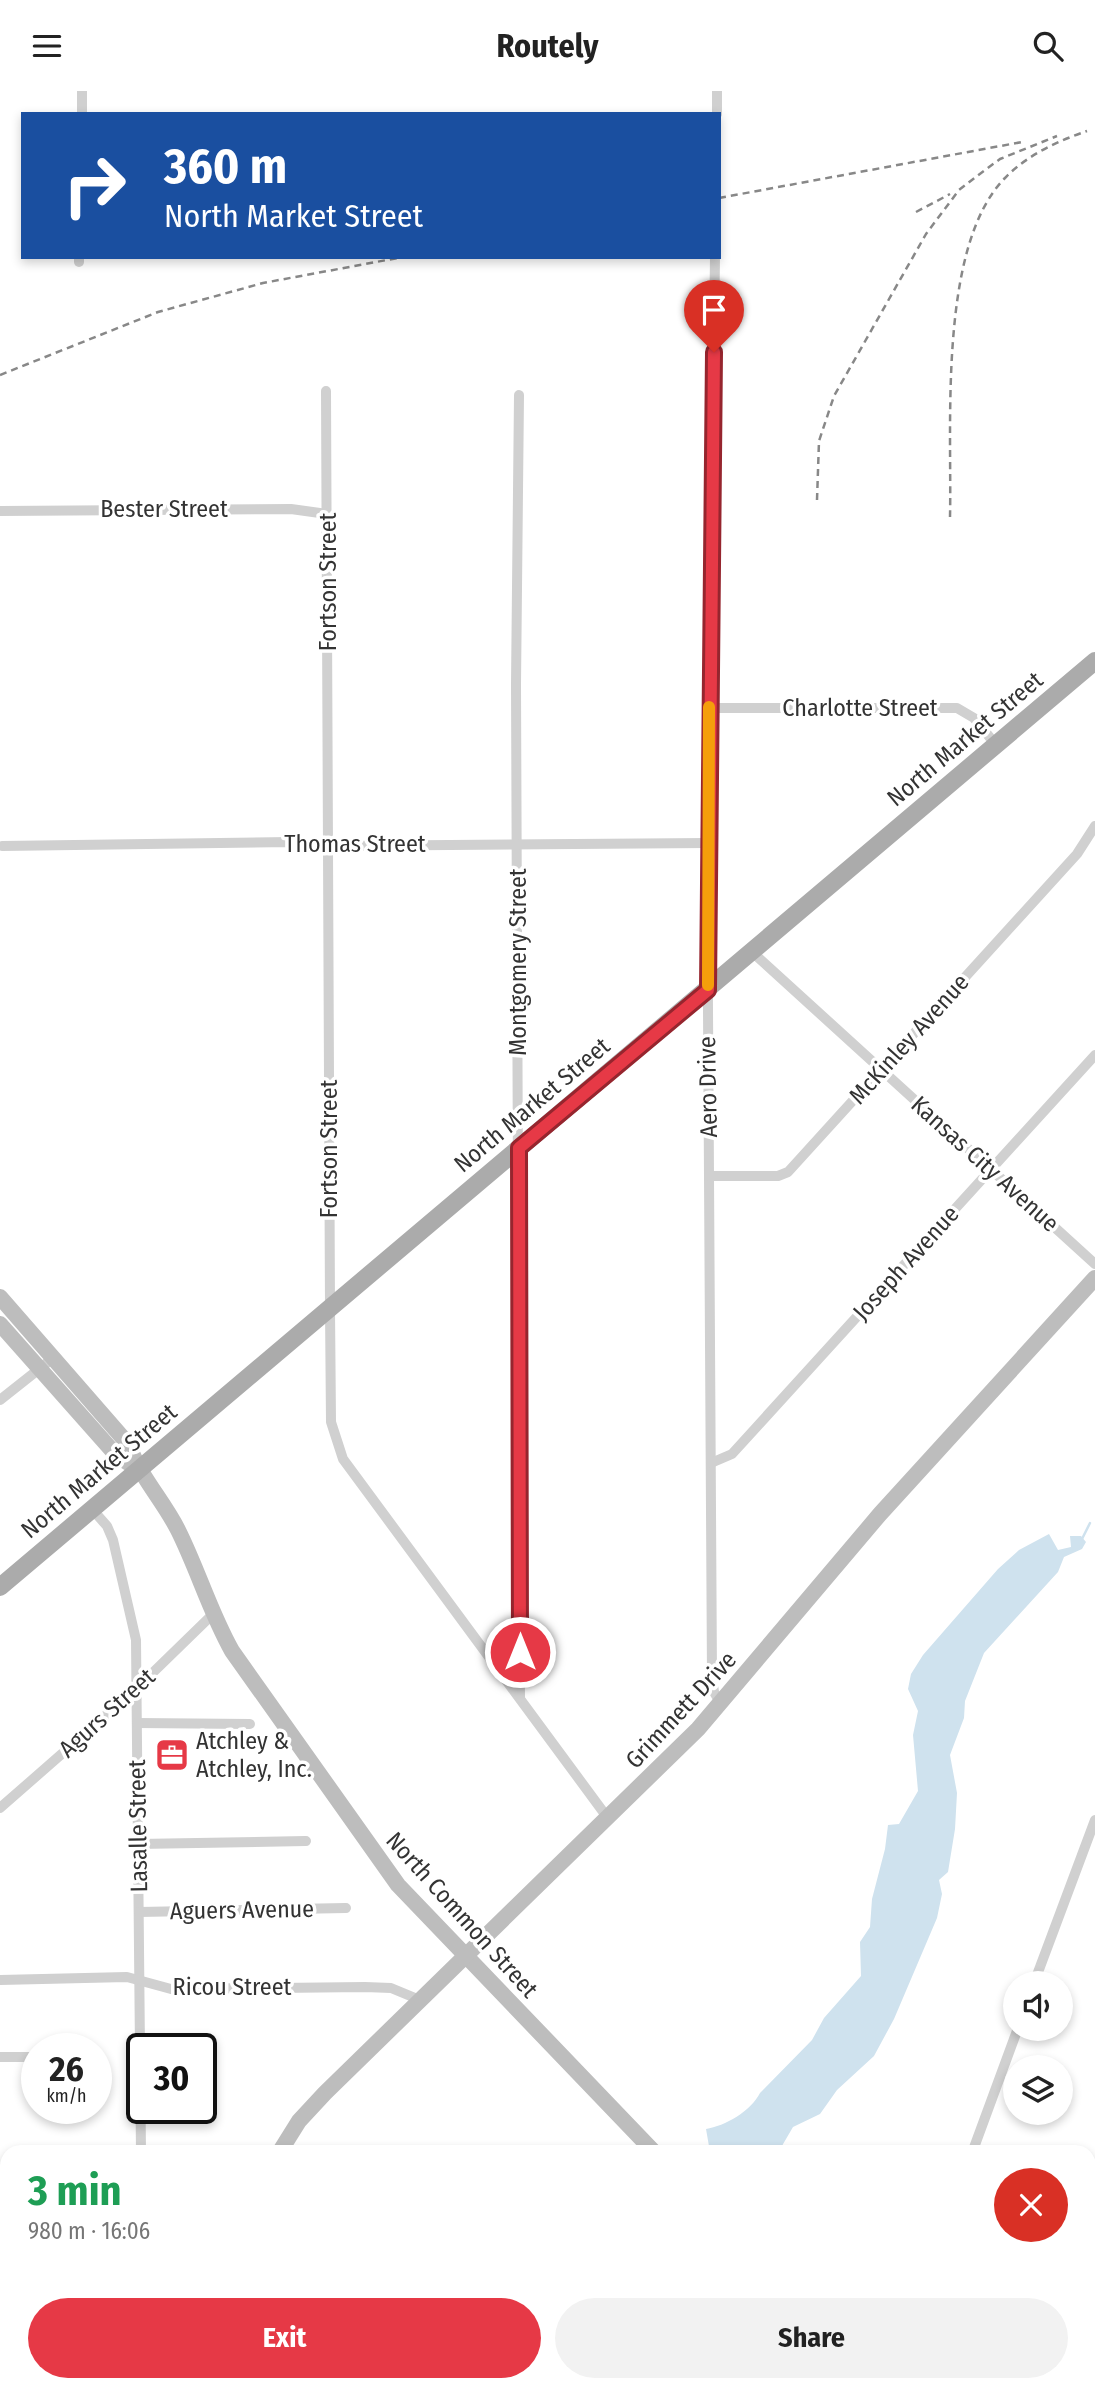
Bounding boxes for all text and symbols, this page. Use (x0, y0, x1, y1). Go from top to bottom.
icon: menu (28, 27, 66, 65)
text: Routely (497, 27, 598, 65)
icon: search (1029, 27, 1067, 65)
text: 360 m (164, 137, 287, 196)
icon: right (49, 140, 140, 231)
text: North Market Street (164, 197, 423, 235)
pin (684, 280, 744, 352)
icon: arrive (695, 291, 733, 329)
street label: Bester Street (100, 495, 228, 523)
street label: Fortson Street (314, 513, 342, 651)
street label: North Market Street (882, 666, 1049, 812)
street label: Charlotte Street (782, 694, 938, 722)
street label: Thomas Street (284, 830, 426, 858)
street label: Montgomery Street (504, 868, 532, 1056)
street label: McKinley Avenue (843, 968, 975, 1110)
street label: North Market Street (449, 1032, 616, 1178)
street label: Aero Drive (693, 1036, 723, 1138)
street label: Fortson Street (315, 1080, 343, 1218)
street label: Kansas City Avenue (905, 1090, 1065, 1238)
street label: Joseph Avenue (847, 1200, 965, 1326)
street label: North Market Street (16, 1398, 183, 1544)
position arrow (483, 1615, 557, 1689)
street label: Grimmett Drive (620, 1646, 742, 1774)
street label: Agurs Street (53, 1663, 161, 1763)
place label: Atchley & Atchley, Inc. (196, 1727, 312, 1783)
office icon: Atchley & Atchley, Inc. (153, 1736, 191, 1774)
street label: Lasalle Street (123, 1759, 153, 1893)
street label: North Common Street (380, 1827, 544, 2004)
street label: Aguers Avenue (170, 1895, 314, 1925)
map controls (1003, 1971, 1073, 2125)
button: sound (1003, 1971, 1073, 2041)
street label: Ricou Street (173, 1973, 292, 2001)
speed limit sign: 30 (126, 2033, 217, 2124)
text: 26 (49, 2048, 84, 2090)
button: layers (1003, 2055, 1073, 2125)
text: km/h (46, 2085, 87, 2107)
text: 3 min (28, 2166, 122, 2216)
button: close (994, 2168, 1068, 2242)
text: 980 m · 16:06 (28, 2217, 150, 2245)
button: Exit (28, 2298, 541, 2378)
button: Share (555, 2298, 1068, 2378)

